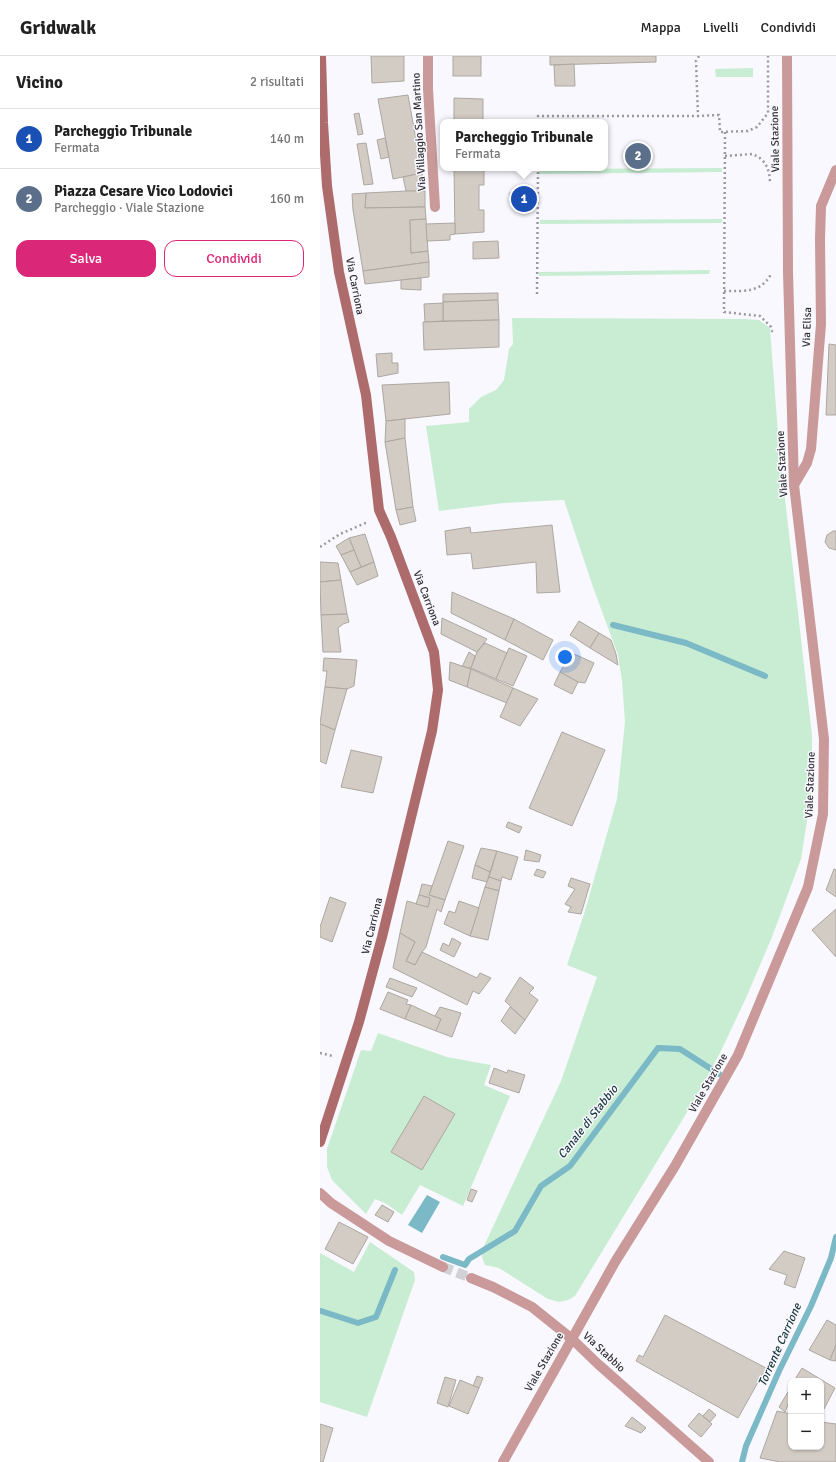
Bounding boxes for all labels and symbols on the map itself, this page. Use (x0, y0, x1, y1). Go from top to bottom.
street label: Via Villaggio San Martino (409, 72, 429, 192)
street label: Viale Stazione (768, 106, 782, 172)
pin: 2 (625, 141, 651, 171)
pin: 1 (511, 184, 537, 214)
street label: Via Carriona (343, 256, 367, 316)
street label: Via Elisa (800, 306, 814, 347)
street label: Viale Stazione (774, 430, 790, 498)
street label: Via Carriona (411, 569, 444, 628)
your location (555, 647, 575, 667)
street label: Viale Stazione (802, 751, 818, 819)
street label: Via Carriona (359, 896, 385, 956)
street label: Viale Stazione (686, 1051, 730, 1115)
water label: Canale di Stabbio (555, 1082, 622, 1162)
water label: Torrente Carrione (755, 1300, 805, 1389)
street label: Via Stabbio (580, 1329, 628, 1375)
street label: Viale Stazione (522, 1330, 566, 1394)

